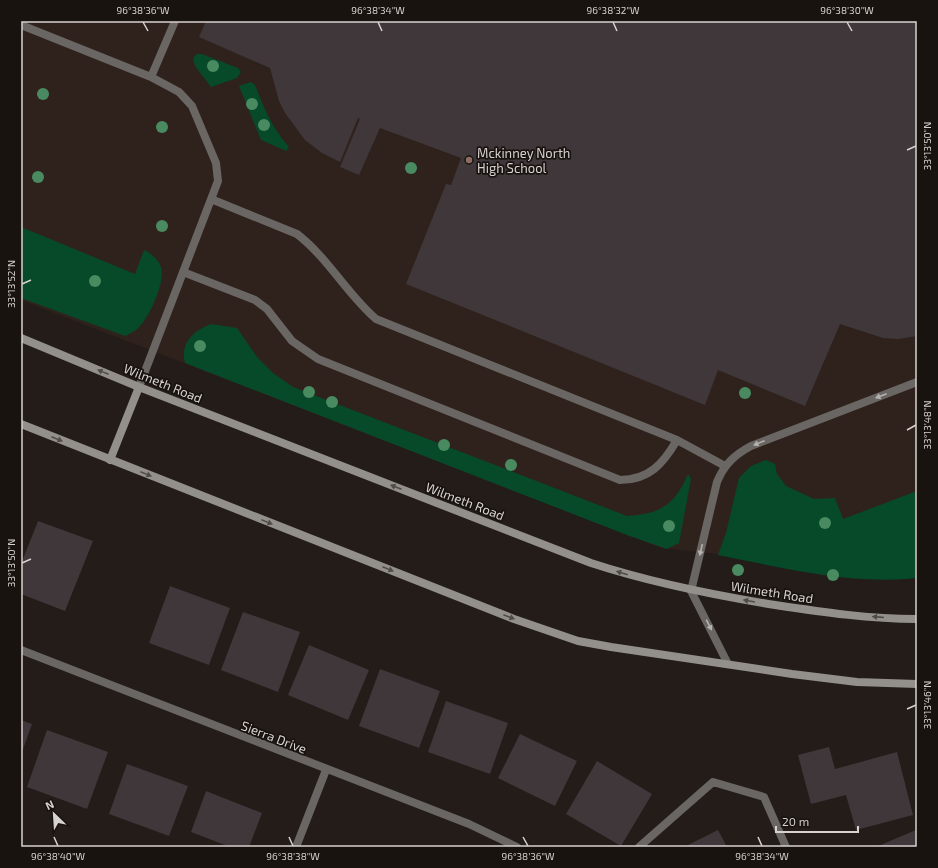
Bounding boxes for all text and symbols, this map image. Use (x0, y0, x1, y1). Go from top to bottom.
text: 96°38'36"W (116, 4, 170, 16)
text: 96°38'34"W (351, 4, 405, 16)
text: 96°38'32"W (587, 4, 640, 16)
text: 96°38'30"W (820, 4, 874, 16)
text: 33°13'50"N (921, 122, 933, 170)
place label: Mckinney North High School (477, 145, 570, 176)
marker: Mckinney North High School (464, 155, 474, 165)
text: 33°13'52"N (5, 260, 17, 308)
street label: Wilmeth Road (121, 360, 205, 406)
one-way arrow (97, 369, 109, 375)
one-way arrow (874, 393, 886, 399)
text: 33°13'48"N (921, 401, 933, 449)
one-way arrow (52, 436, 64, 442)
one-way arrow (753, 440, 765, 446)
one-way arrow (141, 471, 153, 477)
street label: Wilmeth Road (423, 479, 507, 523)
one-way arrow (390, 484, 402, 490)
one-way arrow (261, 519, 273, 525)
text: 33°13'50"N (5, 539, 17, 587)
one-way arrow (697, 544, 703, 556)
one-way arrow (382, 567, 394, 573)
one-way arrow (616, 570, 628, 576)
street label: Wilmeth Road (730, 578, 814, 606)
one-way arrow (743, 597, 755, 603)
one-way arrow (503, 614, 515, 620)
one-way arrow (872, 614, 884, 621)
one-way arrow (705, 620, 712, 631)
text: 33°13'46"N (921, 681, 933, 729)
street label: Sierra Drive (239, 717, 309, 757)
north arrow (34, 794, 74, 834)
text: N (43, 797, 56, 812)
scale bar (776, 808, 858, 834)
text: 20 m (782, 814, 809, 828)
text: 96°38'40"W (31, 850, 85, 862)
text: 96°38'38"W (266, 850, 320, 862)
text: 96°38'36"W (501, 850, 555, 862)
text: 96°38'34"W (735, 850, 789, 862)

